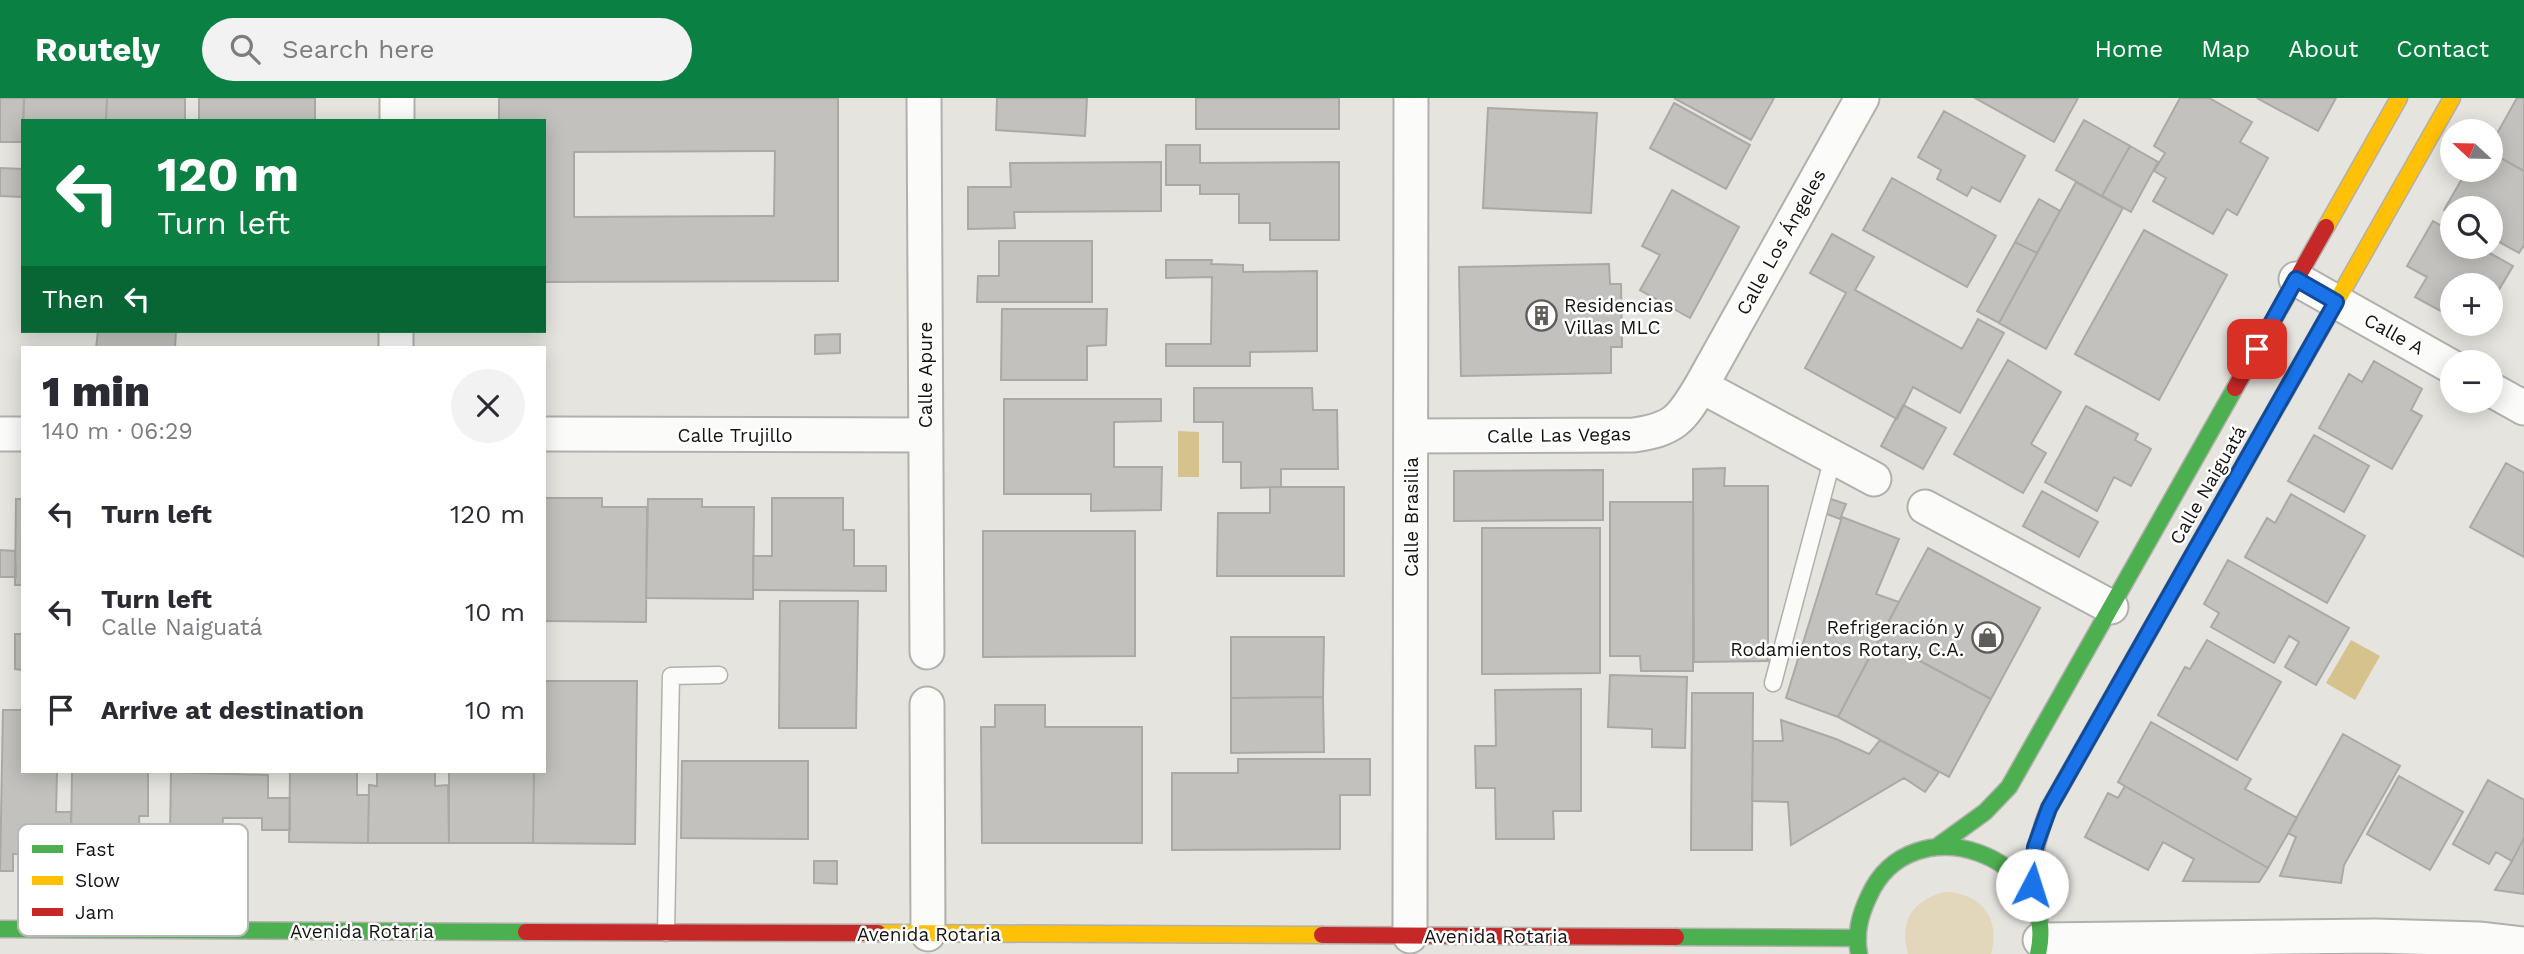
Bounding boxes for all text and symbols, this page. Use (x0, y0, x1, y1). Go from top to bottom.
search box (202, 18, 692, 81)
text: Routely (35, 30, 160, 69)
icon: search (226, 30, 264, 68)
text: Search here (282, 34, 434, 64)
text: Home (2095, 35, 2163, 63)
text: Map (2201, 35, 2250, 63)
text: About (2288, 35, 2358, 63)
text: Contact (2396, 35, 2489, 63)
north arrow (2440, 119, 2502, 182)
map controls (2440, 119, 2503, 413)
text: 120 m (157, 145, 299, 203)
icon: left (42, 147, 133, 238)
street label: Calle Los Ángeles (1731, 165, 1831, 319)
button: search (2440, 196, 2503, 259)
text: Turn left (157, 204, 290, 242)
button: + (2440, 273, 2503, 336)
icon: left (118, 280, 156, 318)
text: Then (42, 284, 104, 314)
place label: Residencias Villas MLC (1564, 294, 1673, 339)
building icon: Residencias Villas MLC (1524, 299, 1558, 333)
street label: Calle A (2360, 308, 2428, 360)
pin (2227, 319, 2287, 379)
street label: Calle Apure (914, 322, 937, 428)
icon: arrive (2238, 330, 2276, 368)
button: − (2440, 350, 2503, 413)
text: 1 min (42, 367, 150, 416)
button: close (451, 369, 525, 443)
text: 140 m · 06:29 (42, 418, 193, 445)
street label: Calle Naiguatá (2165, 421, 2251, 549)
street label: Calle Las Vegas (1487, 422, 1631, 448)
street label: Calle Trujillo (677, 424, 793, 447)
street label: Calle Brasilia (1400, 457, 1423, 577)
icon: left (42, 495, 80, 533)
text: Turn left (101, 499, 212, 529)
text: 120 m (450, 499, 525, 529)
text: Turn left (101, 584, 212, 614)
icon: left (42, 593, 80, 631)
text: 10 m (465, 597, 525, 627)
text: Calle Naiguatá (101, 614, 263, 641)
place label: Refrigeración y Rodamientos Rotary, C.A. (1730, 616, 1964, 661)
shop icon: Refrigeración y Rodamientos Rotary, C.A. (1970, 621, 2004, 655)
icon: arrive (42, 691, 80, 729)
text: Arrive at destination (101, 695, 364, 725)
text: 10 m (465, 695, 525, 725)
legend (18, 824, 248, 936)
text: Fast (75, 838, 114, 861)
position arrow (1995, 848, 2069, 922)
text: Slow (75, 869, 120, 892)
text: Jam (75, 901, 114, 924)
street label: Avenida Rotaria (290, 920, 434, 943)
street label: Avenida Rotaria (857, 923, 1001, 946)
street label: Avenida Rotaria (1424, 925, 1568, 948)

